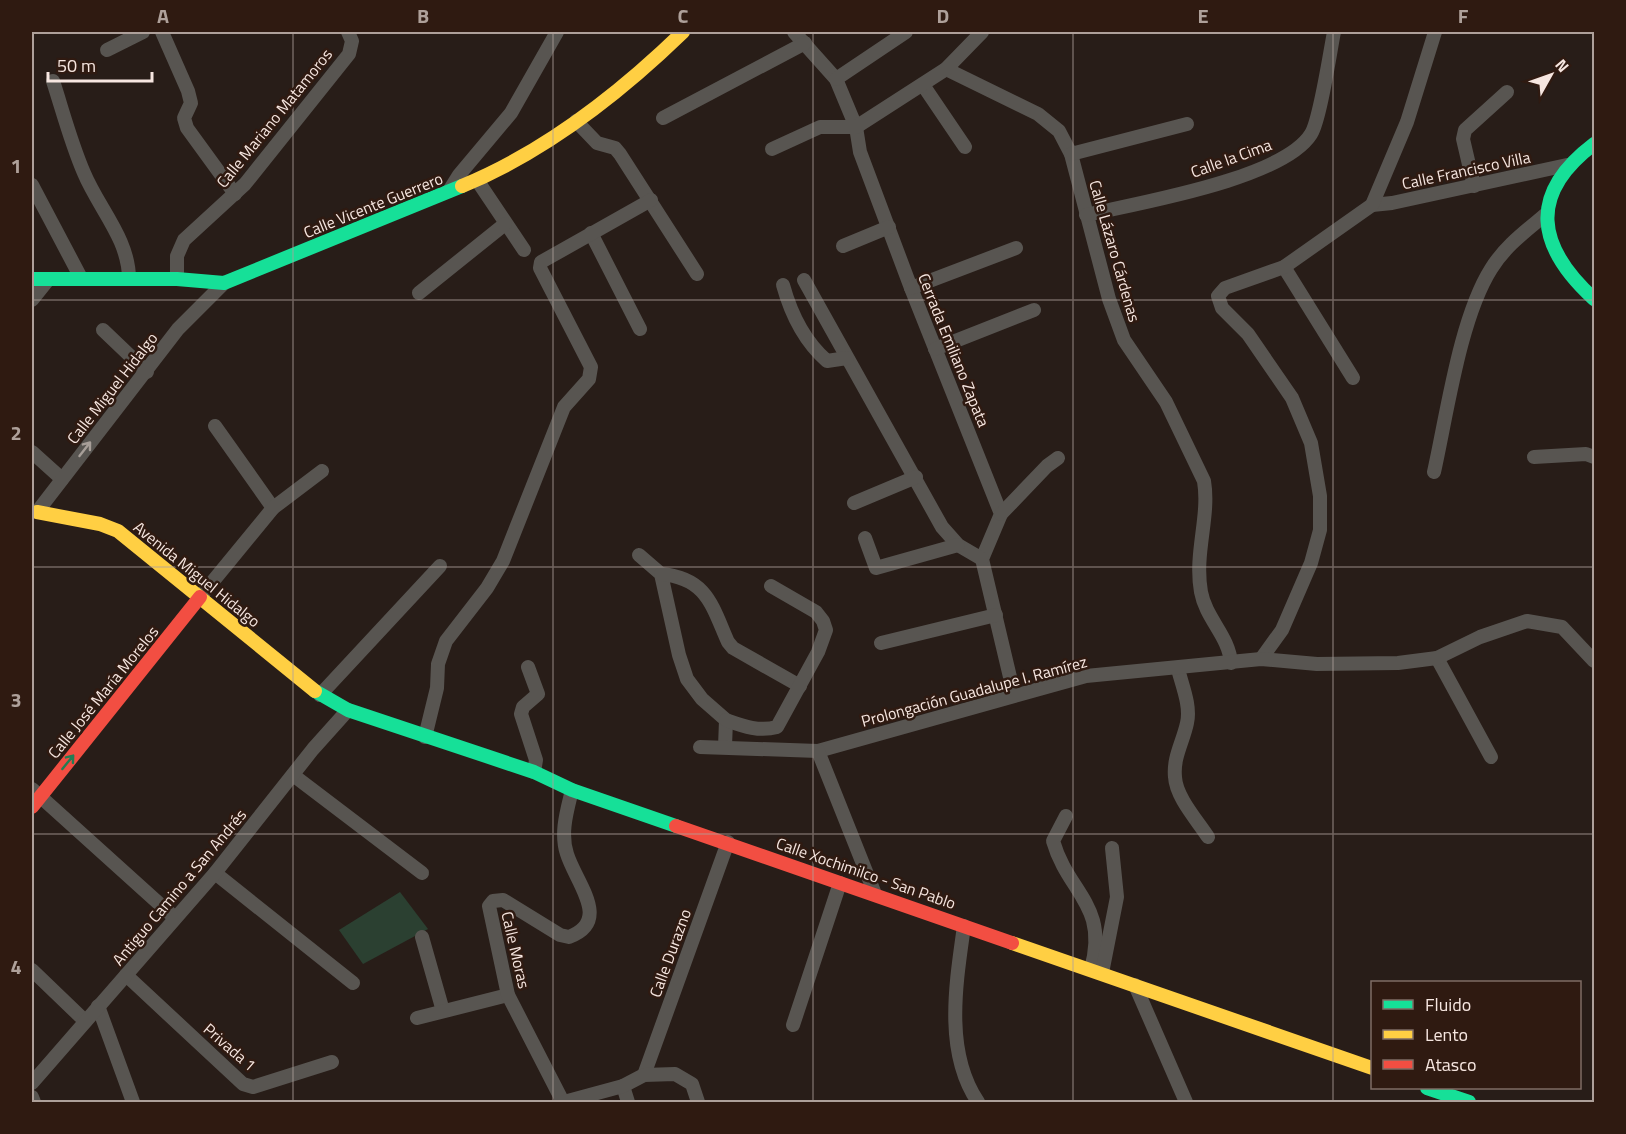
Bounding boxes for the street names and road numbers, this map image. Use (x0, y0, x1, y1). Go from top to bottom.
street label: Calle Mariano Matamoros (210, 43, 338, 193)
street label: Calle la Cima (1187, 132, 1275, 184)
street label: Calle Francisco Villa (1399, 145, 1533, 195)
street label: Calle Vicente Guerrero (300, 166, 446, 244)
street label: Calle Lázaro Cárdenas (1083, 177, 1147, 325)
street label: Cerrada Emiliano Zapata (912, 270, 996, 430)
street label: Calle Miguel Hidalgo (61, 327, 163, 449)
street label: Avenida Miguel Hidalgo (128, 515, 266, 633)
street label: Calle José María Morelos (42, 620, 164, 764)
street label: Prolongación Guadalupe I. Ramírez (858, 649, 1090, 733)
street label: Antiguo Camino a San Andrés (106, 803, 252, 971)
street label: Calle Xochimilco - San Pablo (773, 831, 959, 915)
street label: Calle Durazno (643, 905, 697, 1001)
street label: Calle Moras (495, 909, 537, 991)
street label: Privada 1 (198, 1017, 262, 1077)

